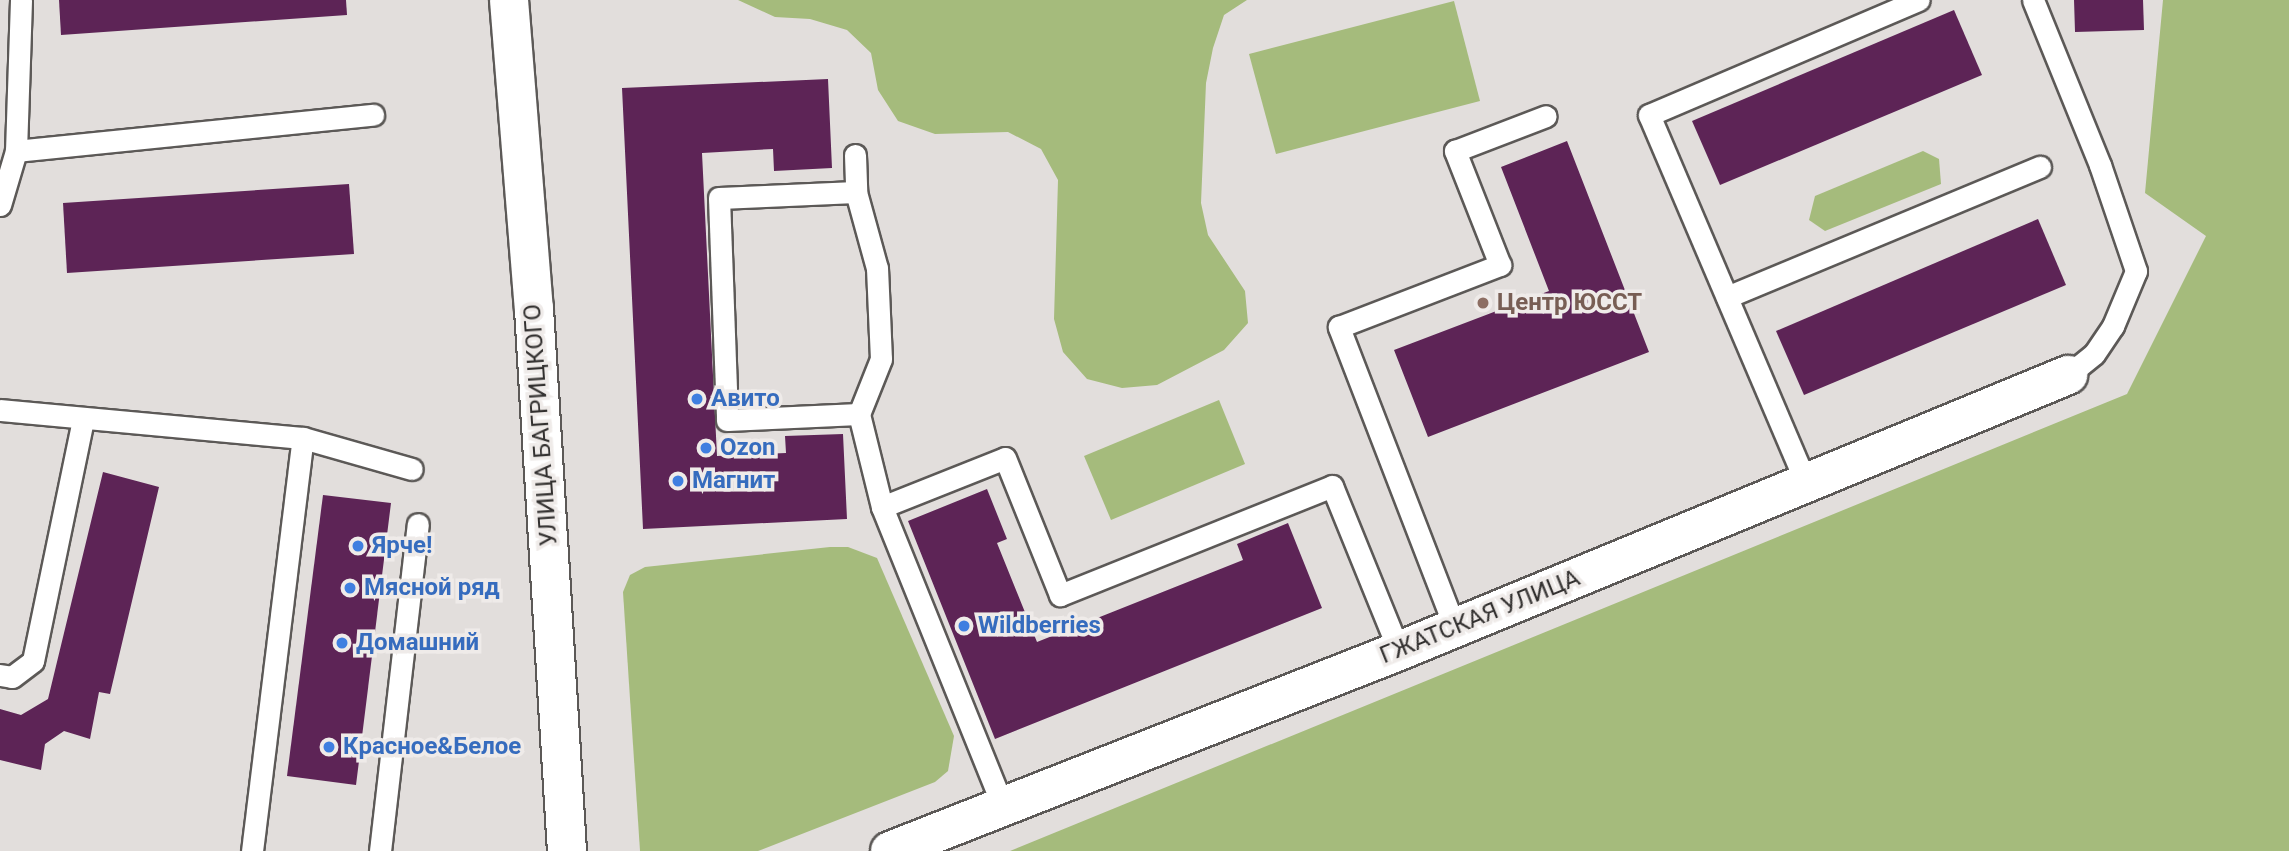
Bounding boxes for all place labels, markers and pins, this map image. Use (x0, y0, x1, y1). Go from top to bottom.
place label: Центр ЮССТ (1497, 289, 1642, 317)
marker: Центр ЮССТ (1475, 295, 1491, 311)
place label: Авито (711, 385, 780, 413)
marker: Авито (689, 391, 705, 407)
place label: Ozon (720, 434, 776, 462)
marker: Ozon (698, 440, 714, 456)
place label: Магнит (692, 467, 775, 495)
marker: Магнит (670, 473, 686, 489)
place label: Ярче! (372, 532, 432, 560)
marker: Ярче! (350, 538, 366, 554)
place label: Мясной ряд (364, 574, 500, 602)
marker: Мясной ряд (342, 580, 358, 596)
place label: Wildberries (978, 612, 1101, 640)
marker: Wildberries (956, 618, 972, 634)
place label: Домашний (356, 629, 479, 657)
marker: Домашний (334, 635, 350, 651)
place label: Красное&Белое (343, 733, 521, 761)
marker: Красное&Белое (321, 739, 337, 755)

